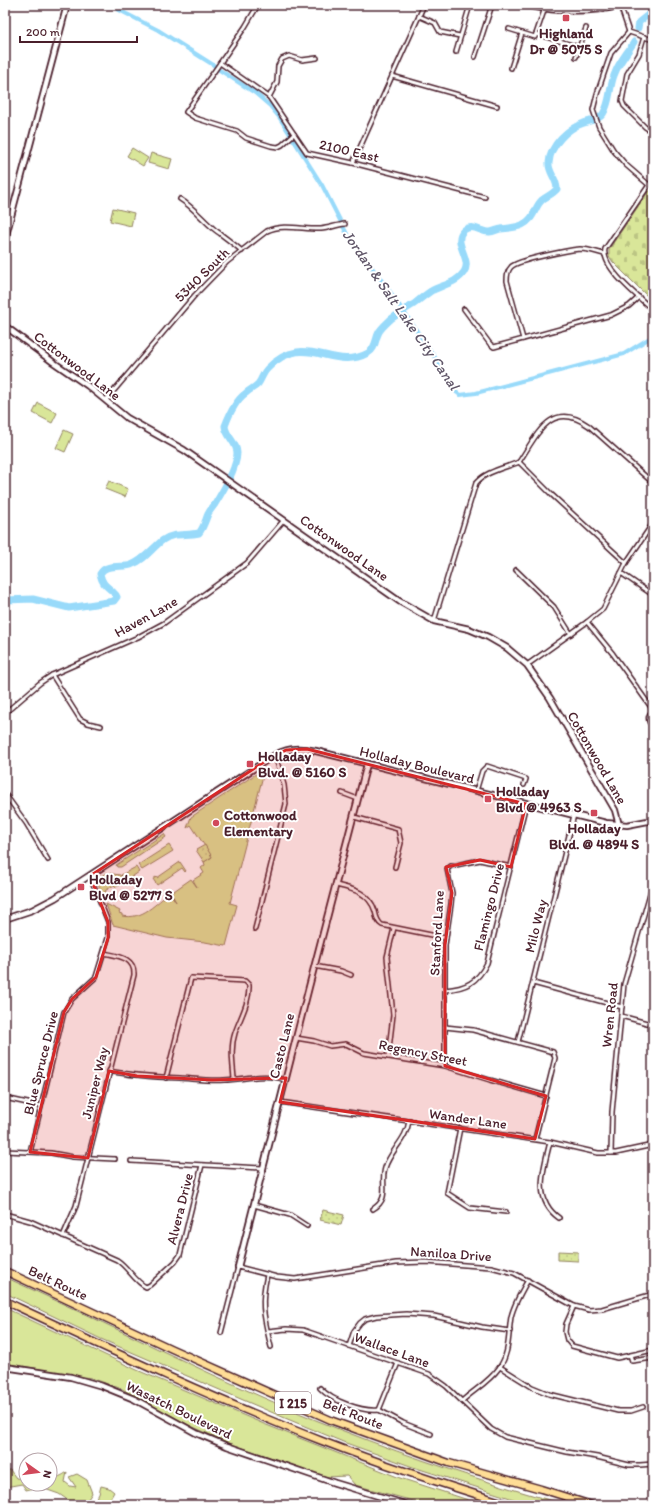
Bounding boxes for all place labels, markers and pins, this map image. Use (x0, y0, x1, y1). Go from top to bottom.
marker: Highland Dr @ 5075 S (561, 13, 571, 23)
place label: Highland Dr @ 5075 S (530, 25, 603, 58)
place label: Holladay Blvd. @ 5160 S (258, 748, 346, 781)
marker: Holladay Blvd. @ 5160 S (245, 759, 255, 769)
place label: Holladay Blvd @ 4963 S (496, 783, 582, 816)
marker: Holladay Blvd @ 4963 S (483, 794, 493, 804)
place label: Cottonwood Elementary (224, 807, 297, 840)
marker: Holladay Blvd. @ 4894 S (589, 808, 599, 818)
marker: Cottonwood Elementary (211, 818, 221, 828)
place label: Holladay Blvd. @ 4894 S (549, 820, 639, 853)
place label: Holladay Blvd @ 5277 S (89, 871, 173, 904)
marker: Holladay Blvd @ 5277 S (76, 882, 86, 892)

